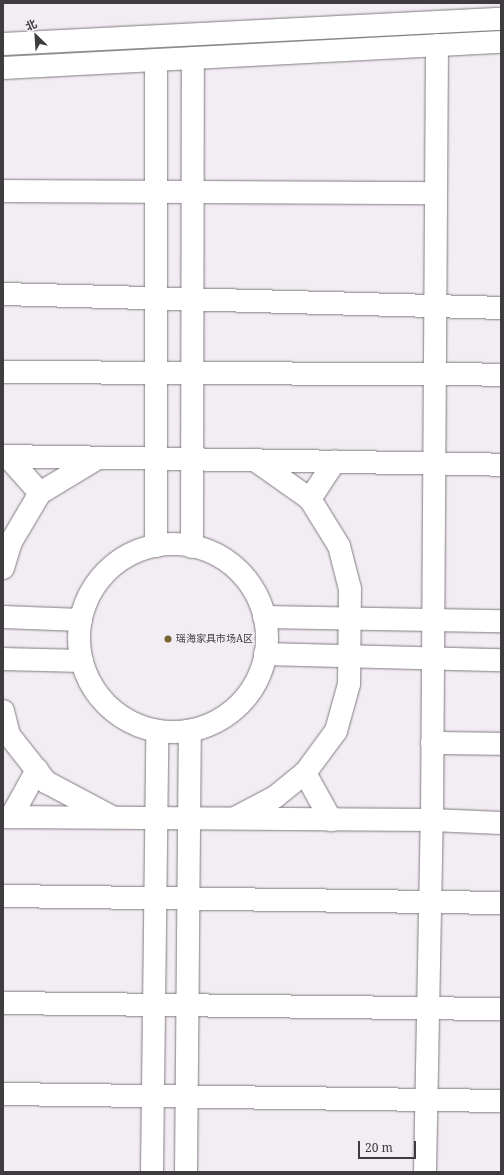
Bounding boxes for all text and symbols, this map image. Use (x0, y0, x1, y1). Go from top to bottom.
north arrow (16, 16, 56, 56)
text: 北 (23, 16, 39, 34)
place label: 瑶海家具市场A区 (176, 633, 253, 645)
marker: 瑶海家具市场A区 (163, 634, 173, 644)
scale bar (360, 1133, 418, 1159)
text: 20 m (365, 1139, 393, 1156)

